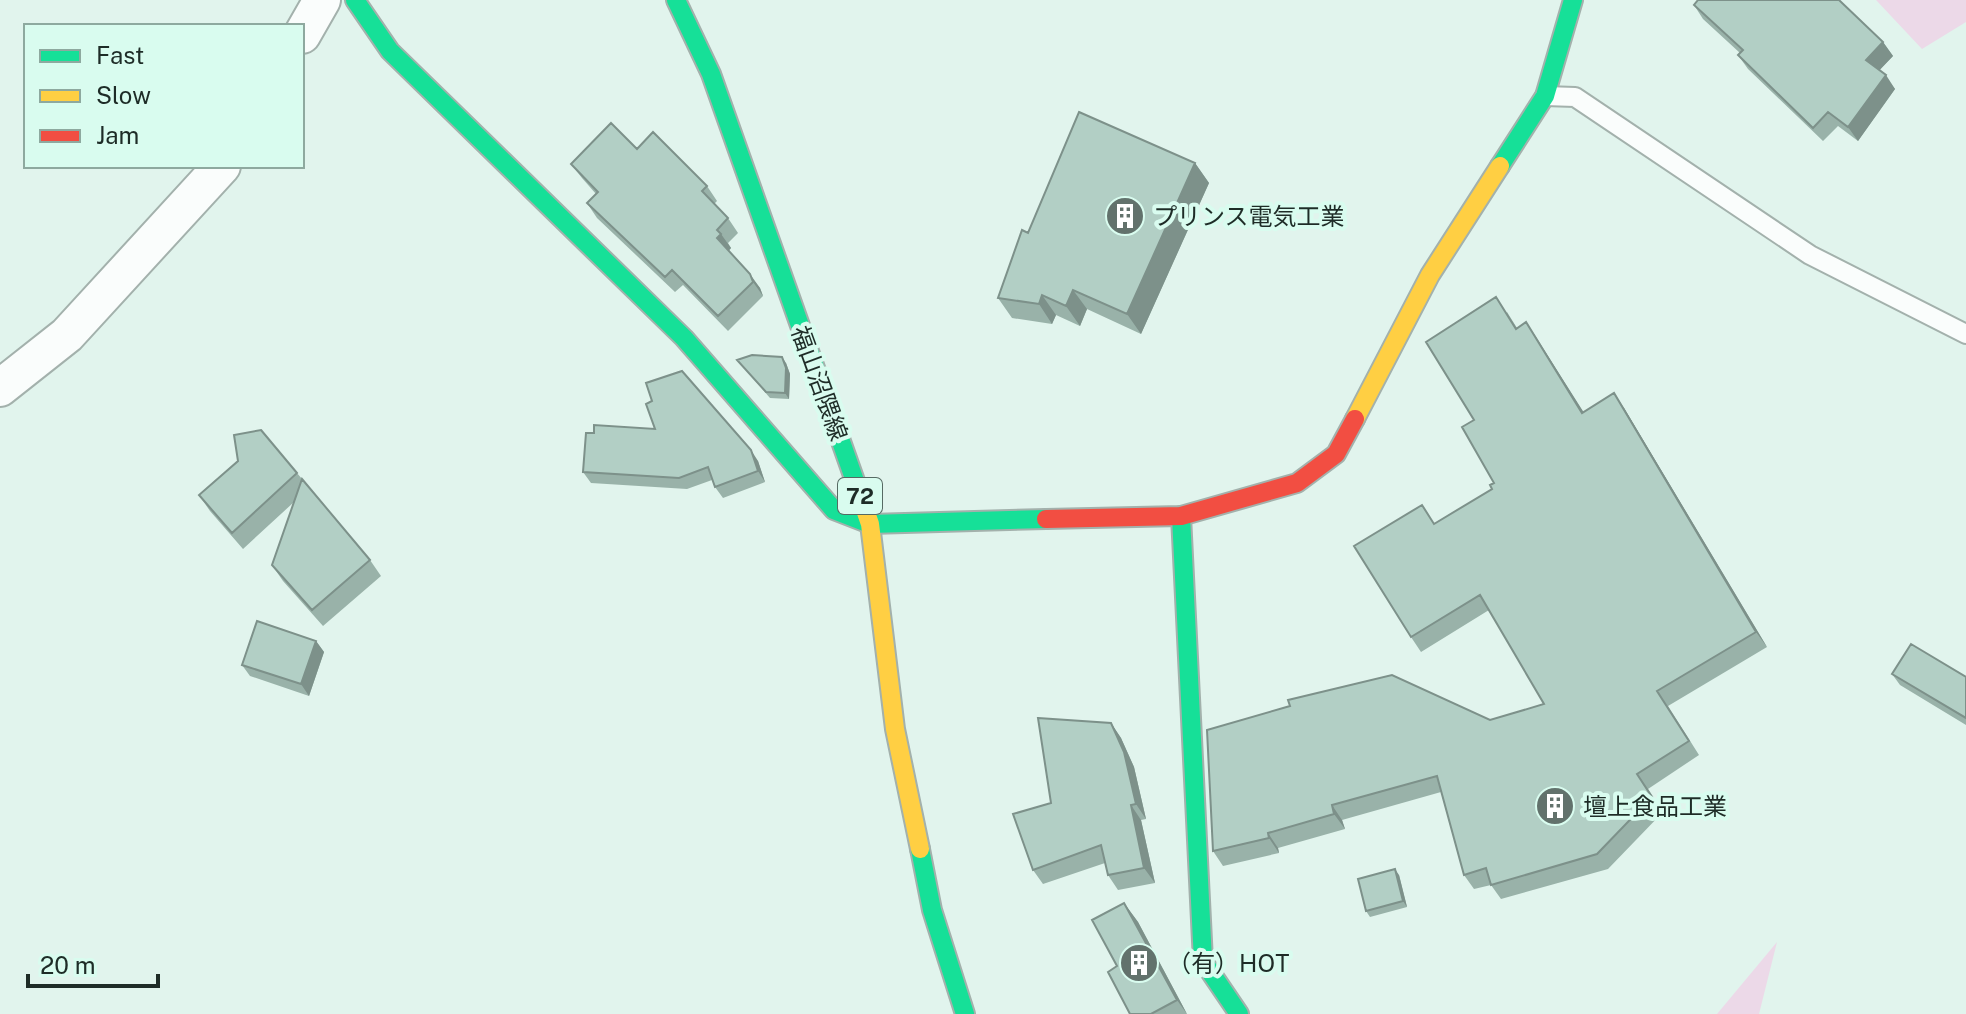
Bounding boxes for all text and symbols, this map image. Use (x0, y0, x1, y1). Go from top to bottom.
legend (24, 24, 304, 168)
text: Fast (96, 41, 144, 69)
text: Slow (96, 81, 151, 109)
text: Jam (96, 121, 139, 149)
building icon: プリンス電気工業 (1104, 195, 1146, 237)
place label: プリンス電気工業 (1153, 202, 1345, 230)
street label: 福山沼隈線 (786, 322, 854, 444)
road number: 72 (838, 478, 882, 514)
building icon: 壇上食品工業 (1534, 785, 1576, 827)
place label: 壇上食品工業 (1583, 792, 1727, 820)
scale bar (28, 938, 158, 988)
building icon: （有）HOT (1118, 942, 1160, 984)
place label: （有）HOT (1167, 949, 1289, 977)
text: 20 m (40, 951, 96, 979)

